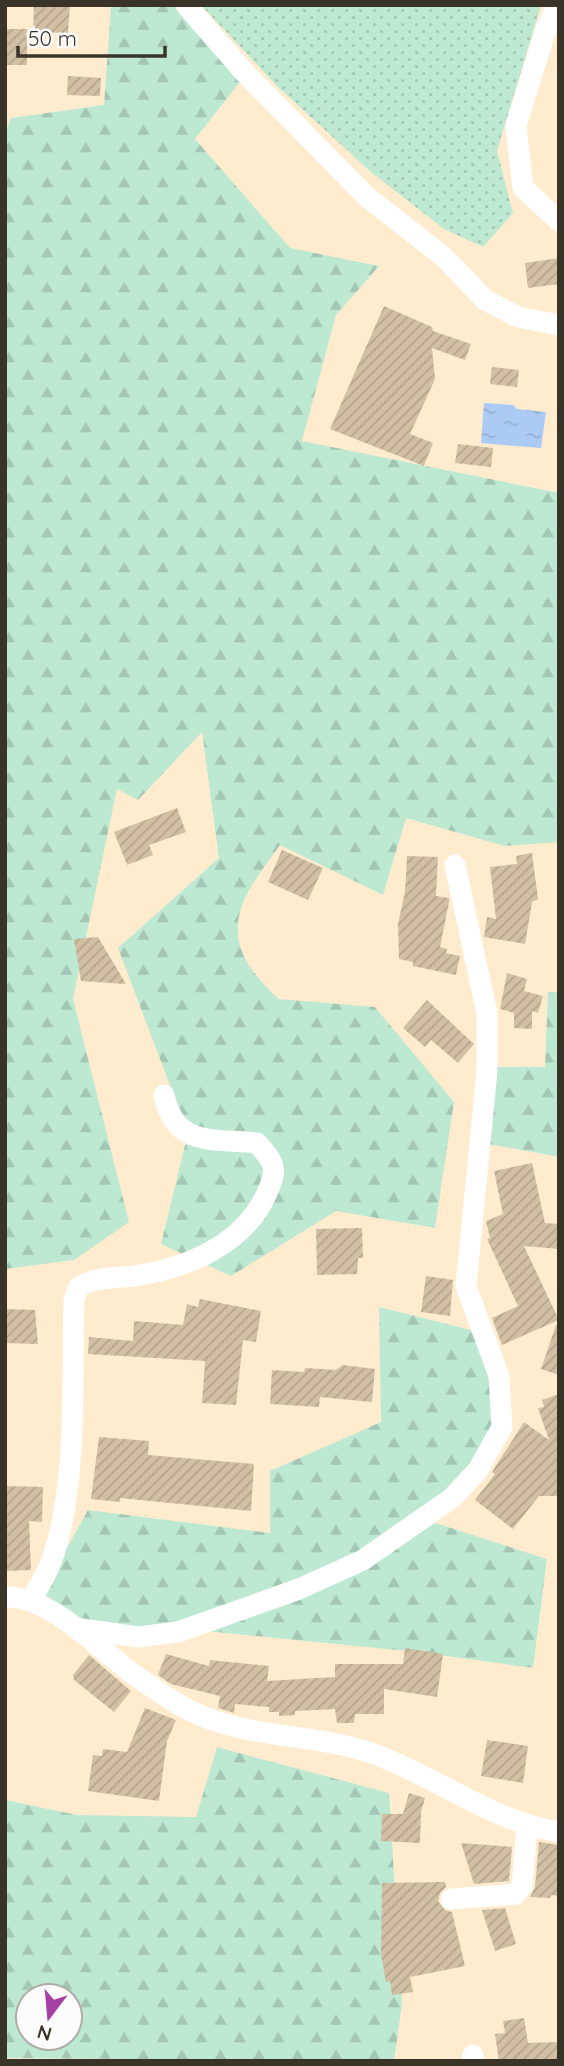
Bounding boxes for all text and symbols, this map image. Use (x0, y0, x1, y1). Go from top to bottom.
scale bar (18, 14, 164, 58)
text: 50 m (28, 25, 77, 51)
north arrow (14, 1982, 84, 2052)
text: N (34, 2020, 54, 2047)

